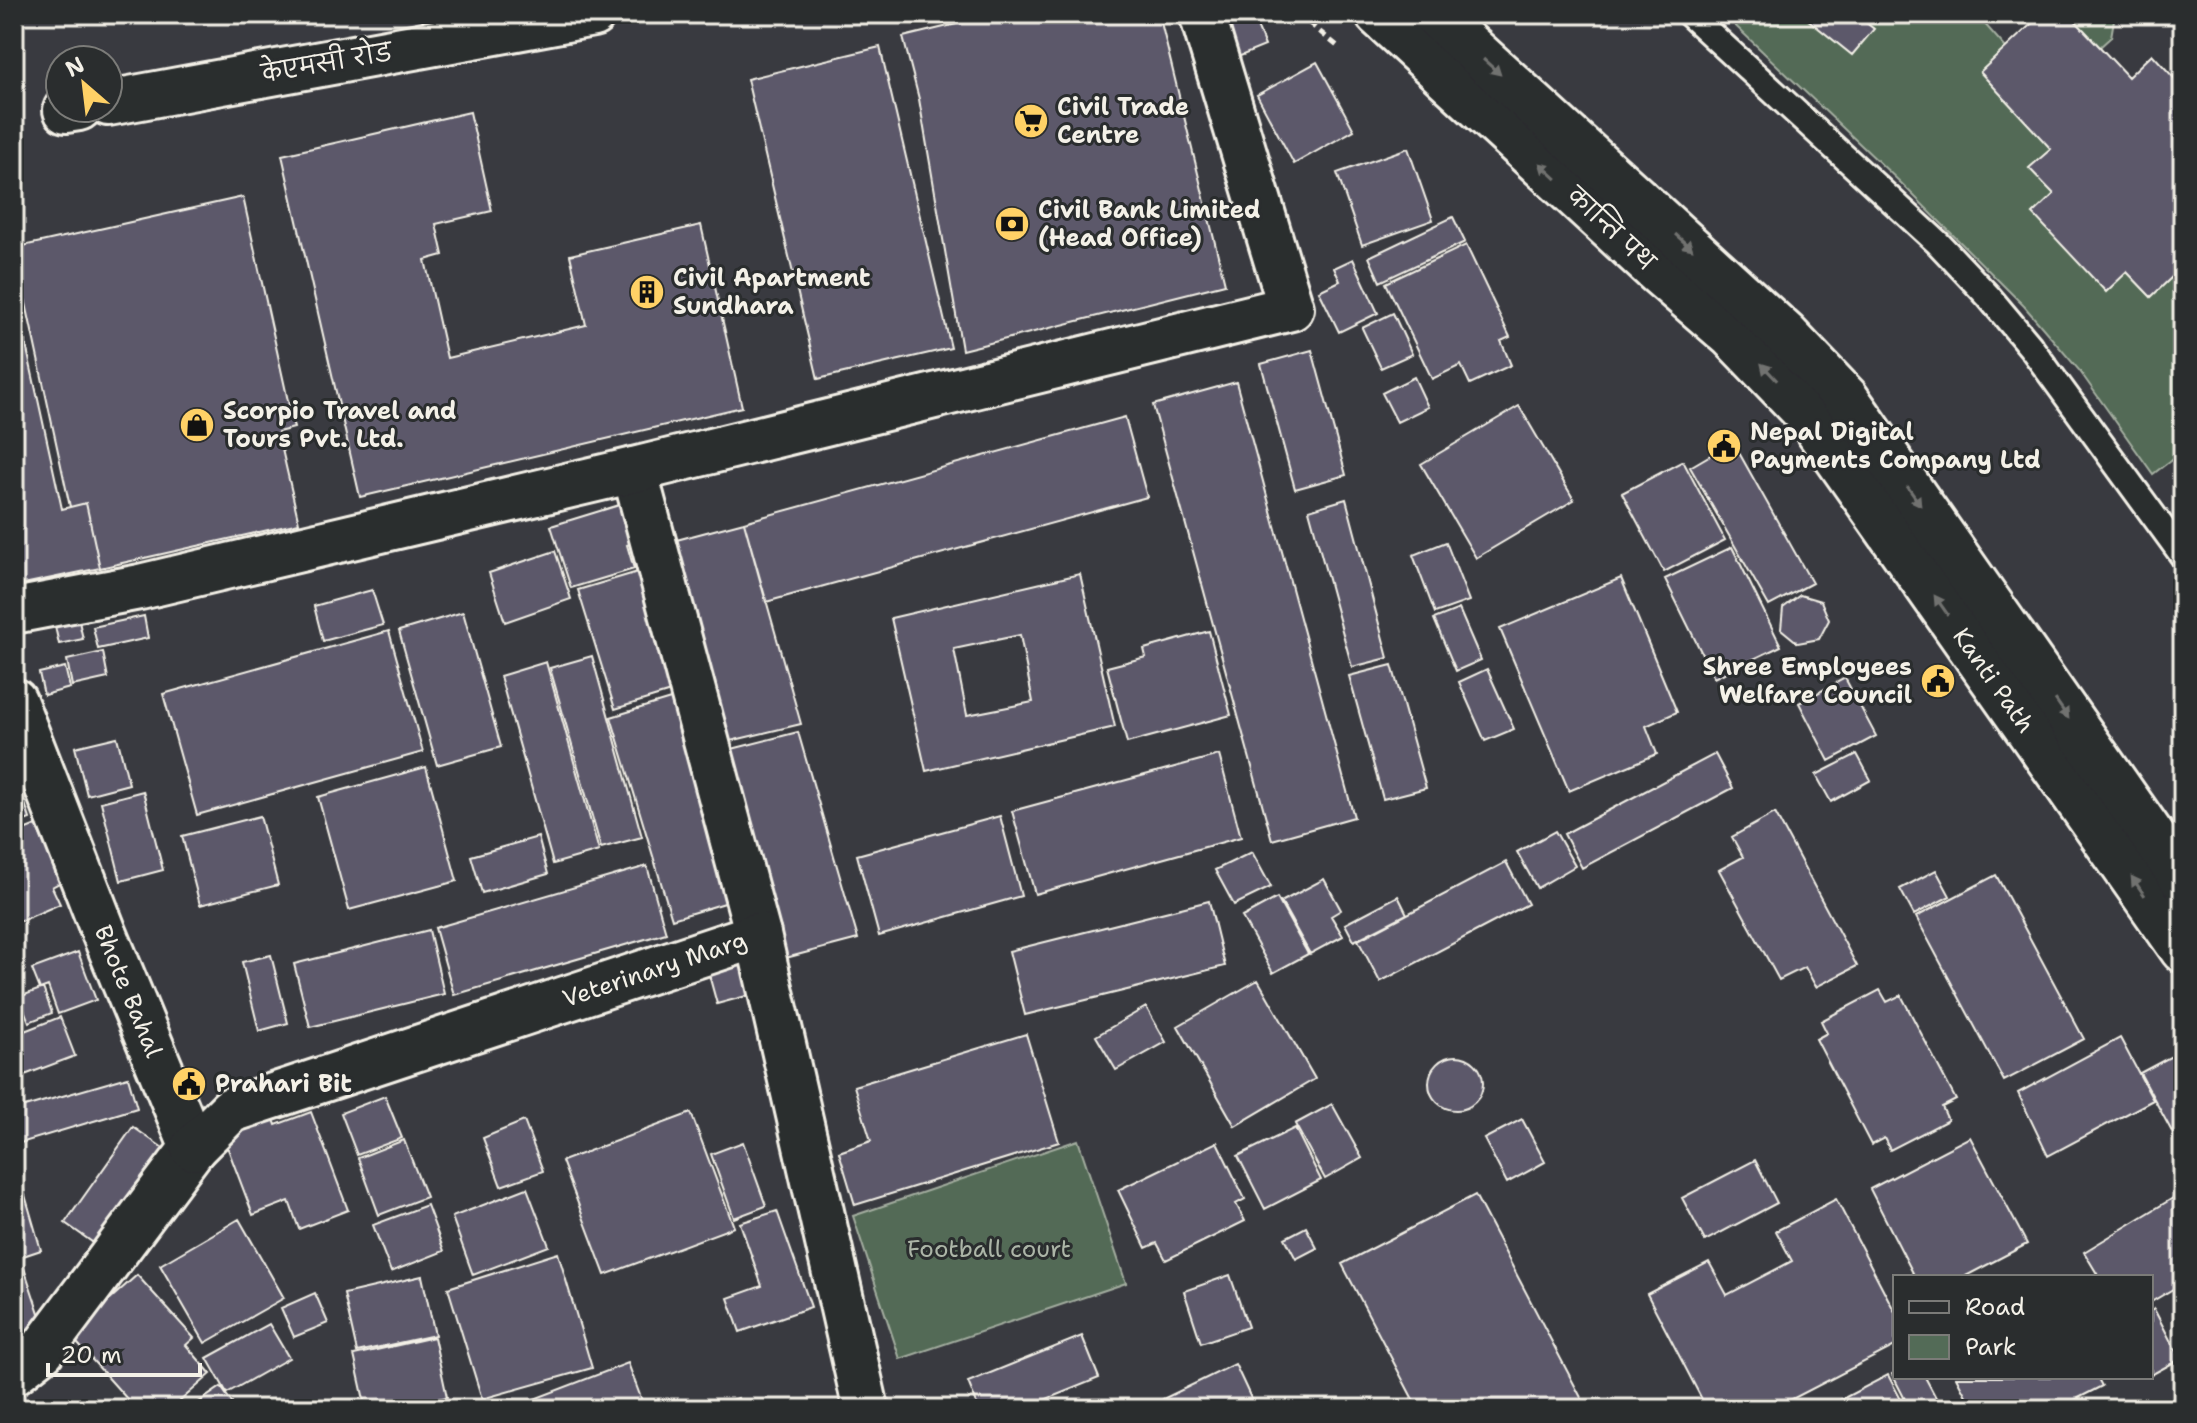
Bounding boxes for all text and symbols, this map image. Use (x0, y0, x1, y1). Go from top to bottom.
street label: केएमसी रोड (257, 33, 396, 91)
north arrow (44, 44, 124, 124)
text: N (60, 50, 89, 84)
one-way arrow (1482, 57, 1501, 75)
place label: Civil Trade Centre (1057, 91, 1189, 151)
supermarket icon: Civil Trade Centre (1012, 102, 1050, 140)
one-way arrow (1539, 162, 1558, 180)
street label: कान्ति पथ (1559, 177, 1664, 279)
place label: Civil Bank Limited (Head Office) (1038, 194, 1261, 254)
bank icon: Civil Bank Limited (Head Office) (993, 205, 1031, 243)
one-way arrow (1674, 232, 1693, 250)
place label: Civil Apartment Sundhara (673, 262, 871, 322)
building icon: Civil Apartment Sundhara (628, 273, 666, 311)
one-way arrow (1760, 363, 1778, 382)
place label: Scorpio Travel and Tours Pvt. Ltd. (223, 395, 457, 455)
shop icon: Scorpio Travel and Tours Pvt. Ltd. (178, 406, 216, 444)
place label: Nepal Digital Payments Company Ltd (1750, 416, 2041, 476)
public building icon: Nepal Digital Payments Company Ltd (1705, 427, 1743, 465)
one-way arrow (1906, 485, 1921, 506)
one-way arrow (1933, 594, 1949, 615)
street label: Kanti Path (1945, 621, 2042, 739)
place label: Shree Employees Welfare Council (1702, 651, 1912, 711)
public building icon: Shree Employees Welfare Council (1919, 662, 1957, 700)
one-way arrow (2054, 698, 2069, 719)
one-way arrow (2131, 876, 2146, 897)
street label: Bhote Bahal (87, 920, 170, 1063)
street label: Veterinary Marg (558, 924, 751, 1015)
public building icon: Prahari Bit (170, 1065, 208, 1103)
place label: Prahari Bit (215, 1068, 352, 1100)
park label: Football court (907, 1233, 1071, 1265)
legend (1893, 1275, 2153, 1379)
text: Road (1965, 1291, 2025, 1323)
scale bar (48, 1327, 200, 1377)
text: Park (1965, 1331, 2017, 1363)
text: 20 m (60, 1339, 122, 1371)

